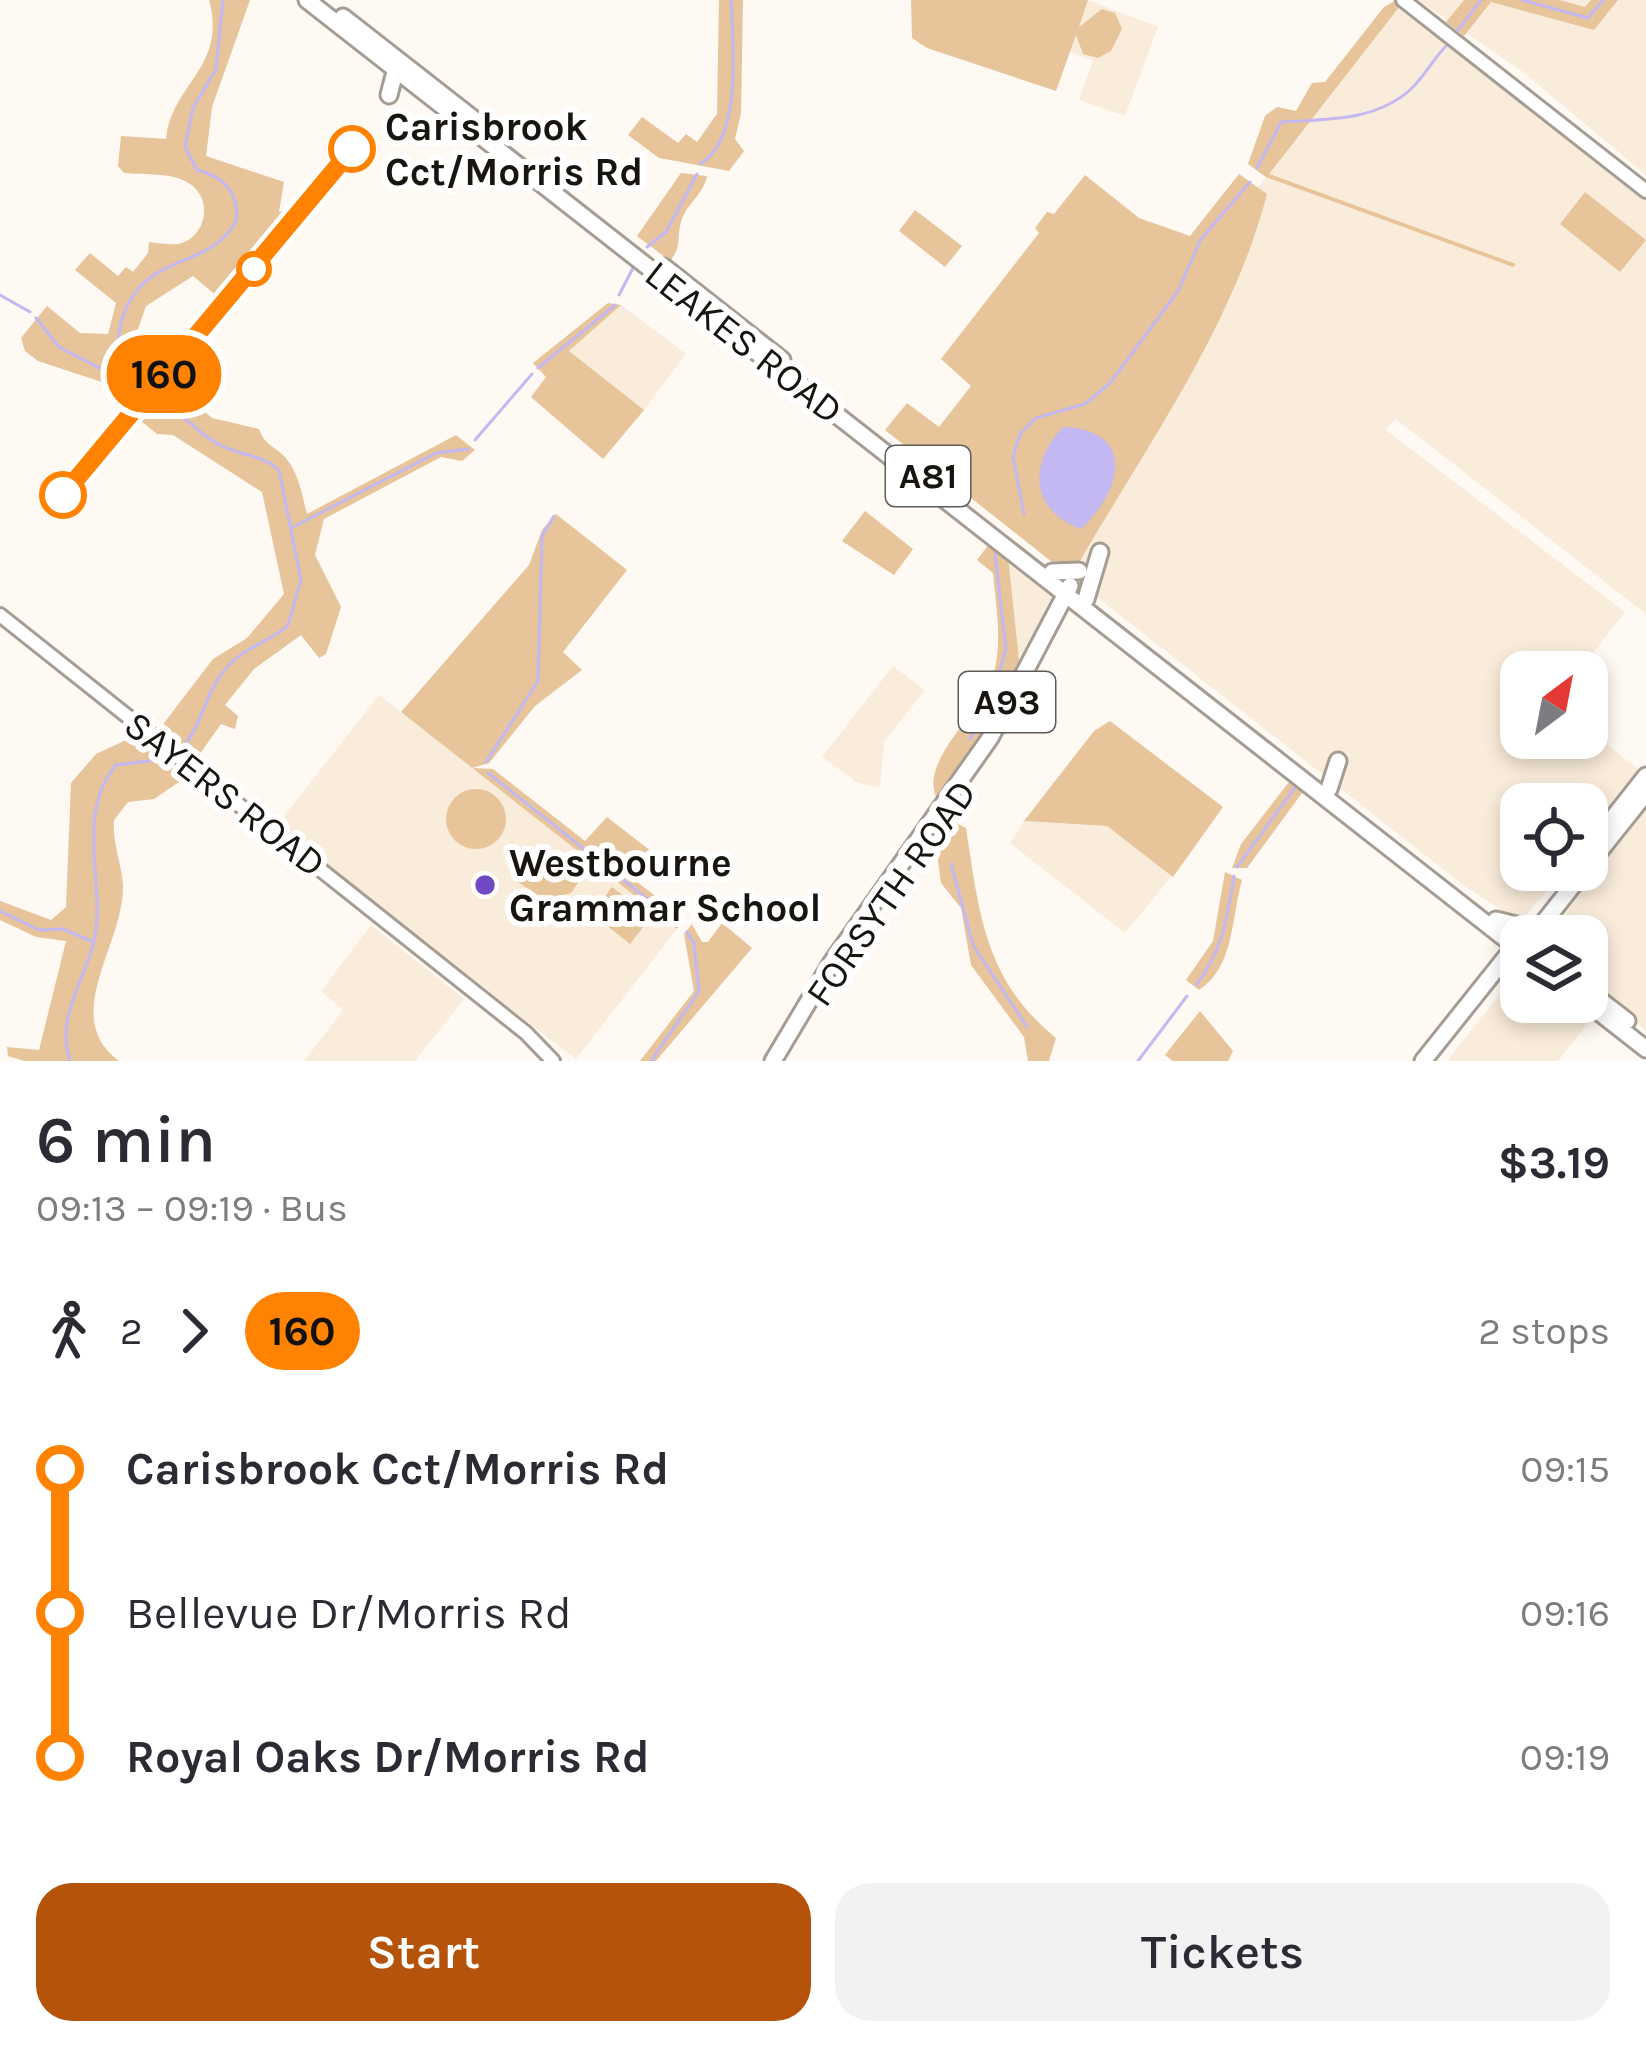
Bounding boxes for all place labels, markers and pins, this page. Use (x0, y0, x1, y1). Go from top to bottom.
place label: Carisbrook Cct/Morris Rd (385, 104, 643, 195)
marker: Carisbrook Cct/Morris Rd (330, 127, 374, 171)
unlabelled marker (238, 253, 270, 285)
unlabelled marker (41, 473, 85, 517)
place label: Westbourne Grammar School (509, 840, 821, 931)
marker: Westbourne Grammar School (472, 872, 498, 898)

